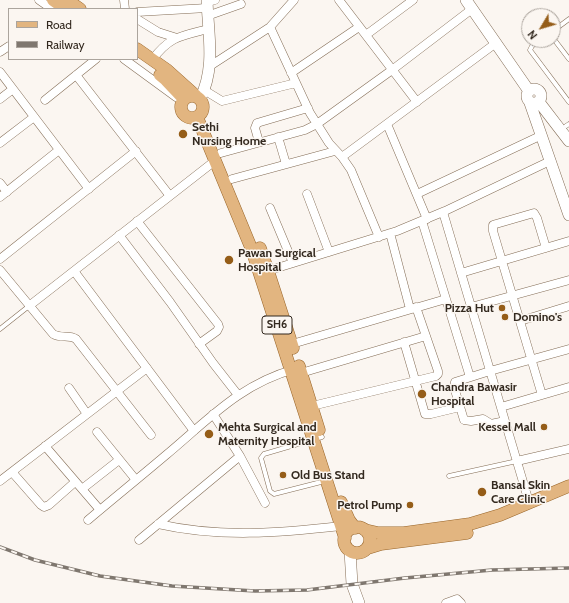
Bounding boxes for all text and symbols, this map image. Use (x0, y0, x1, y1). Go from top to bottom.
legend (8, 8, 138, 60)
north arrow (521, 8, 561, 48)
text: Road (46, 17, 72, 32)
text: N (524, 27, 540, 42)
text: Railway (46, 37, 84, 52)
place label: Sethi Nursing Home (192, 120, 266, 148)
marker: Sethi Nursing Home (177, 128, 189, 140)
place label: Pawan Surgical Hospital (238, 246, 316, 274)
marker: Pawan Surgical Hospital (223, 254, 235, 266)
place label: Pizza Hut (445, 301, 494, 315)
marker: Pizza Hut (497, 303, 507, 313)
place label: Domino's (513, 310, 562, 324)
marker: Domino's (500, 312, 510, 322)
road number: SH6 (262, 316, 292, 334)
place label: Chandra Bawasir Hospital (431, 380, 517, 408)
marker: Chandra Bawasir Hospital (416, 388, 428, 400)
place label: Mehta Surgical and Maternity Hospital (218, 420, 317, 448)
place label: Kessel Mall (478, 420, 536, 434)
marker: Kessel Mall (539, 422, 549, 432)
marker: Mehta Surgical and Maternity Hospital (203, 428, 215, 440)
place label: Old Bus Stand (291, 468, 365, 482)
marker: Old Bus Stand (278, 470, 288, 480)
place label: Bansal Skin Care Clinic (491, 478, 550, 506)
marker: Bansal Skin Care Clinic (476, 486, 488, 498)
place label: Petrol Pump (337, 498, 402, 512)
marker: Petrol Pump (405, 500, 415, 510)

